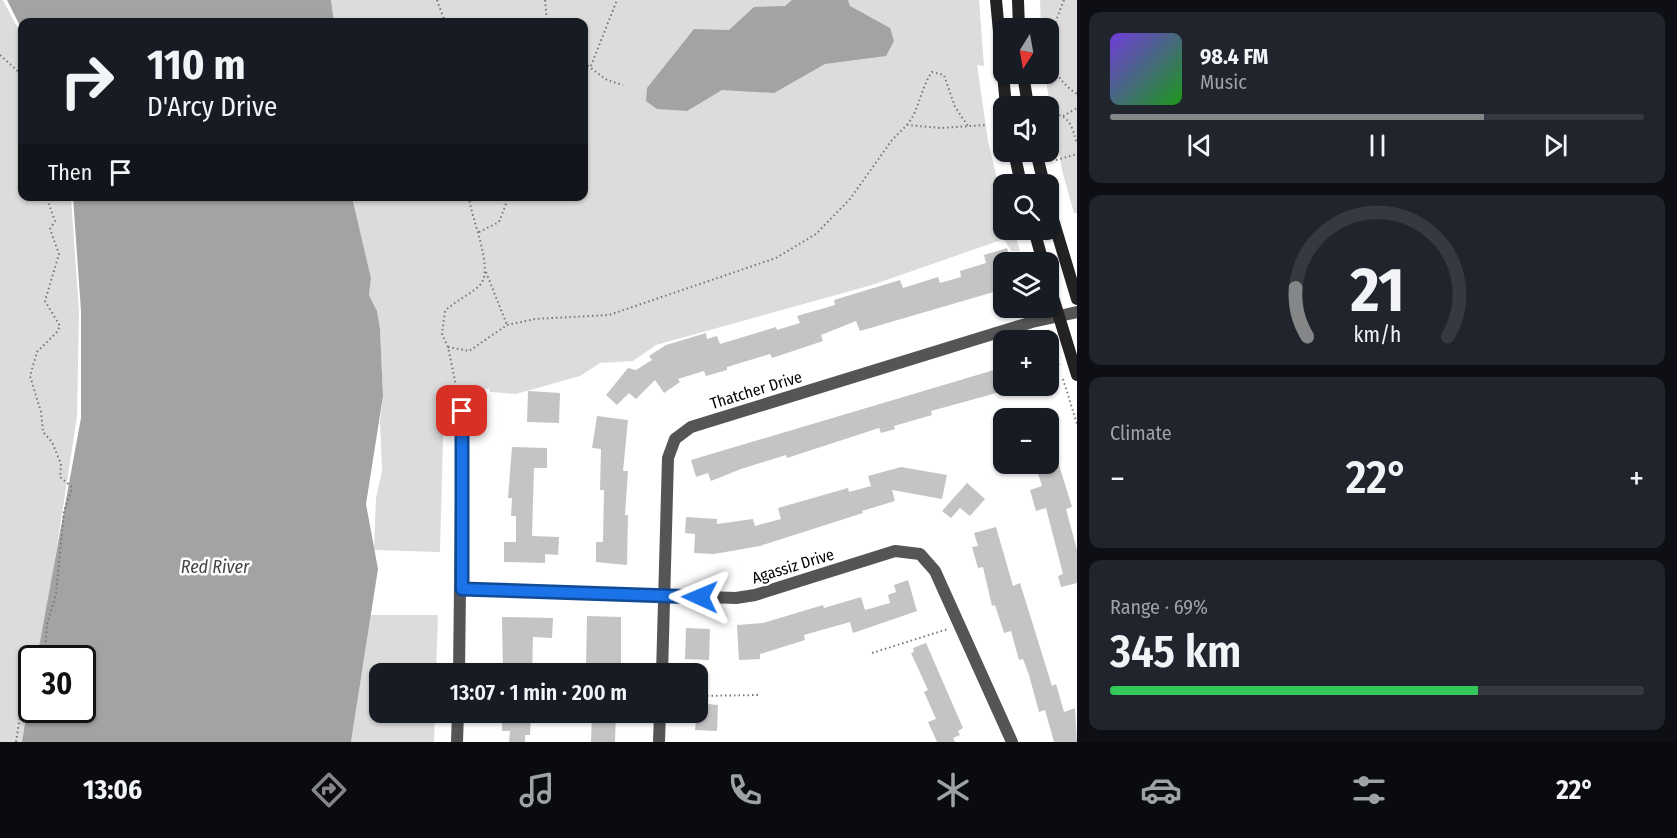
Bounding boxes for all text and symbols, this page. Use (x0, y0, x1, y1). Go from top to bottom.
north arrow (993, 18, 1059, 84)
map controls (993, 18, 1059, 474)
text: 110 m (147, 40, 246, 90)
icon: right (48, 42, 126, 120)
text: 98.4 FM (1200, 43, 1268, 70)
text: Music (1200, 70, 1247, 94)
text: D'Arcy Drive (147, 91, 277, 123)
button: sound (993, 96, 1059, 162)
icon: previous (1183, 129, 1216, 162)
icon: pause (1361, 129, 1394, 162)
icon: next (1539, 129, 1572, 162)
icon: arrive (104, 156, 137, 189)
text: Then (48, 159, 92, 186)
button: search (993, 174, 1059, 240)
button: layers (993, 252, 1059, 318)
text: 21 (1349, 253, 1404, 328)
text: km/h (1353, 322, 1401, 348)
button: + (993, 330, 1059, 396)
street label: Thatcher Drive (708, 367, 804, 413)
pin (436, 385, 487, 436)
icon: arrive (445, 394, 478, 427)
button: − (993, 408, 1059, 474)
text: Climate (1110, 421, 1172, 445)
text: 22° (1346, 451, 1408, 505)
text: − (1110, 459, 1125, 499)
text: + (1629, 459, 1644, 499)
street label: Agassiz Drive (750, 544, 836, 587)
water label: Red River (181, 556, 250, 578)
position arrow (668, 565, 732, 629)
text: Range · 69% (1110, 595, 1208, 619)
text: 345 km (1110, 625, 1242, 679)
speed limit sign: 30 (18, 645, 96, 723)
text: 13:07 · 1 min · 200 m (450, 679, 627, 706)
icon: directions (308, 769, 350, 811)
icon: music (516, 769, 558, 811)
icon: phone (724, 769, 766, 811)
icon: climate (932, 769, 974, 811)
icon: car (1140, 769, 1182, 811)
icon: filters (1348, 769, 1390, 811)
text: 13:06 (83, 774, 142, 806)
text: 22° (1556, 774, 1594, 806)

